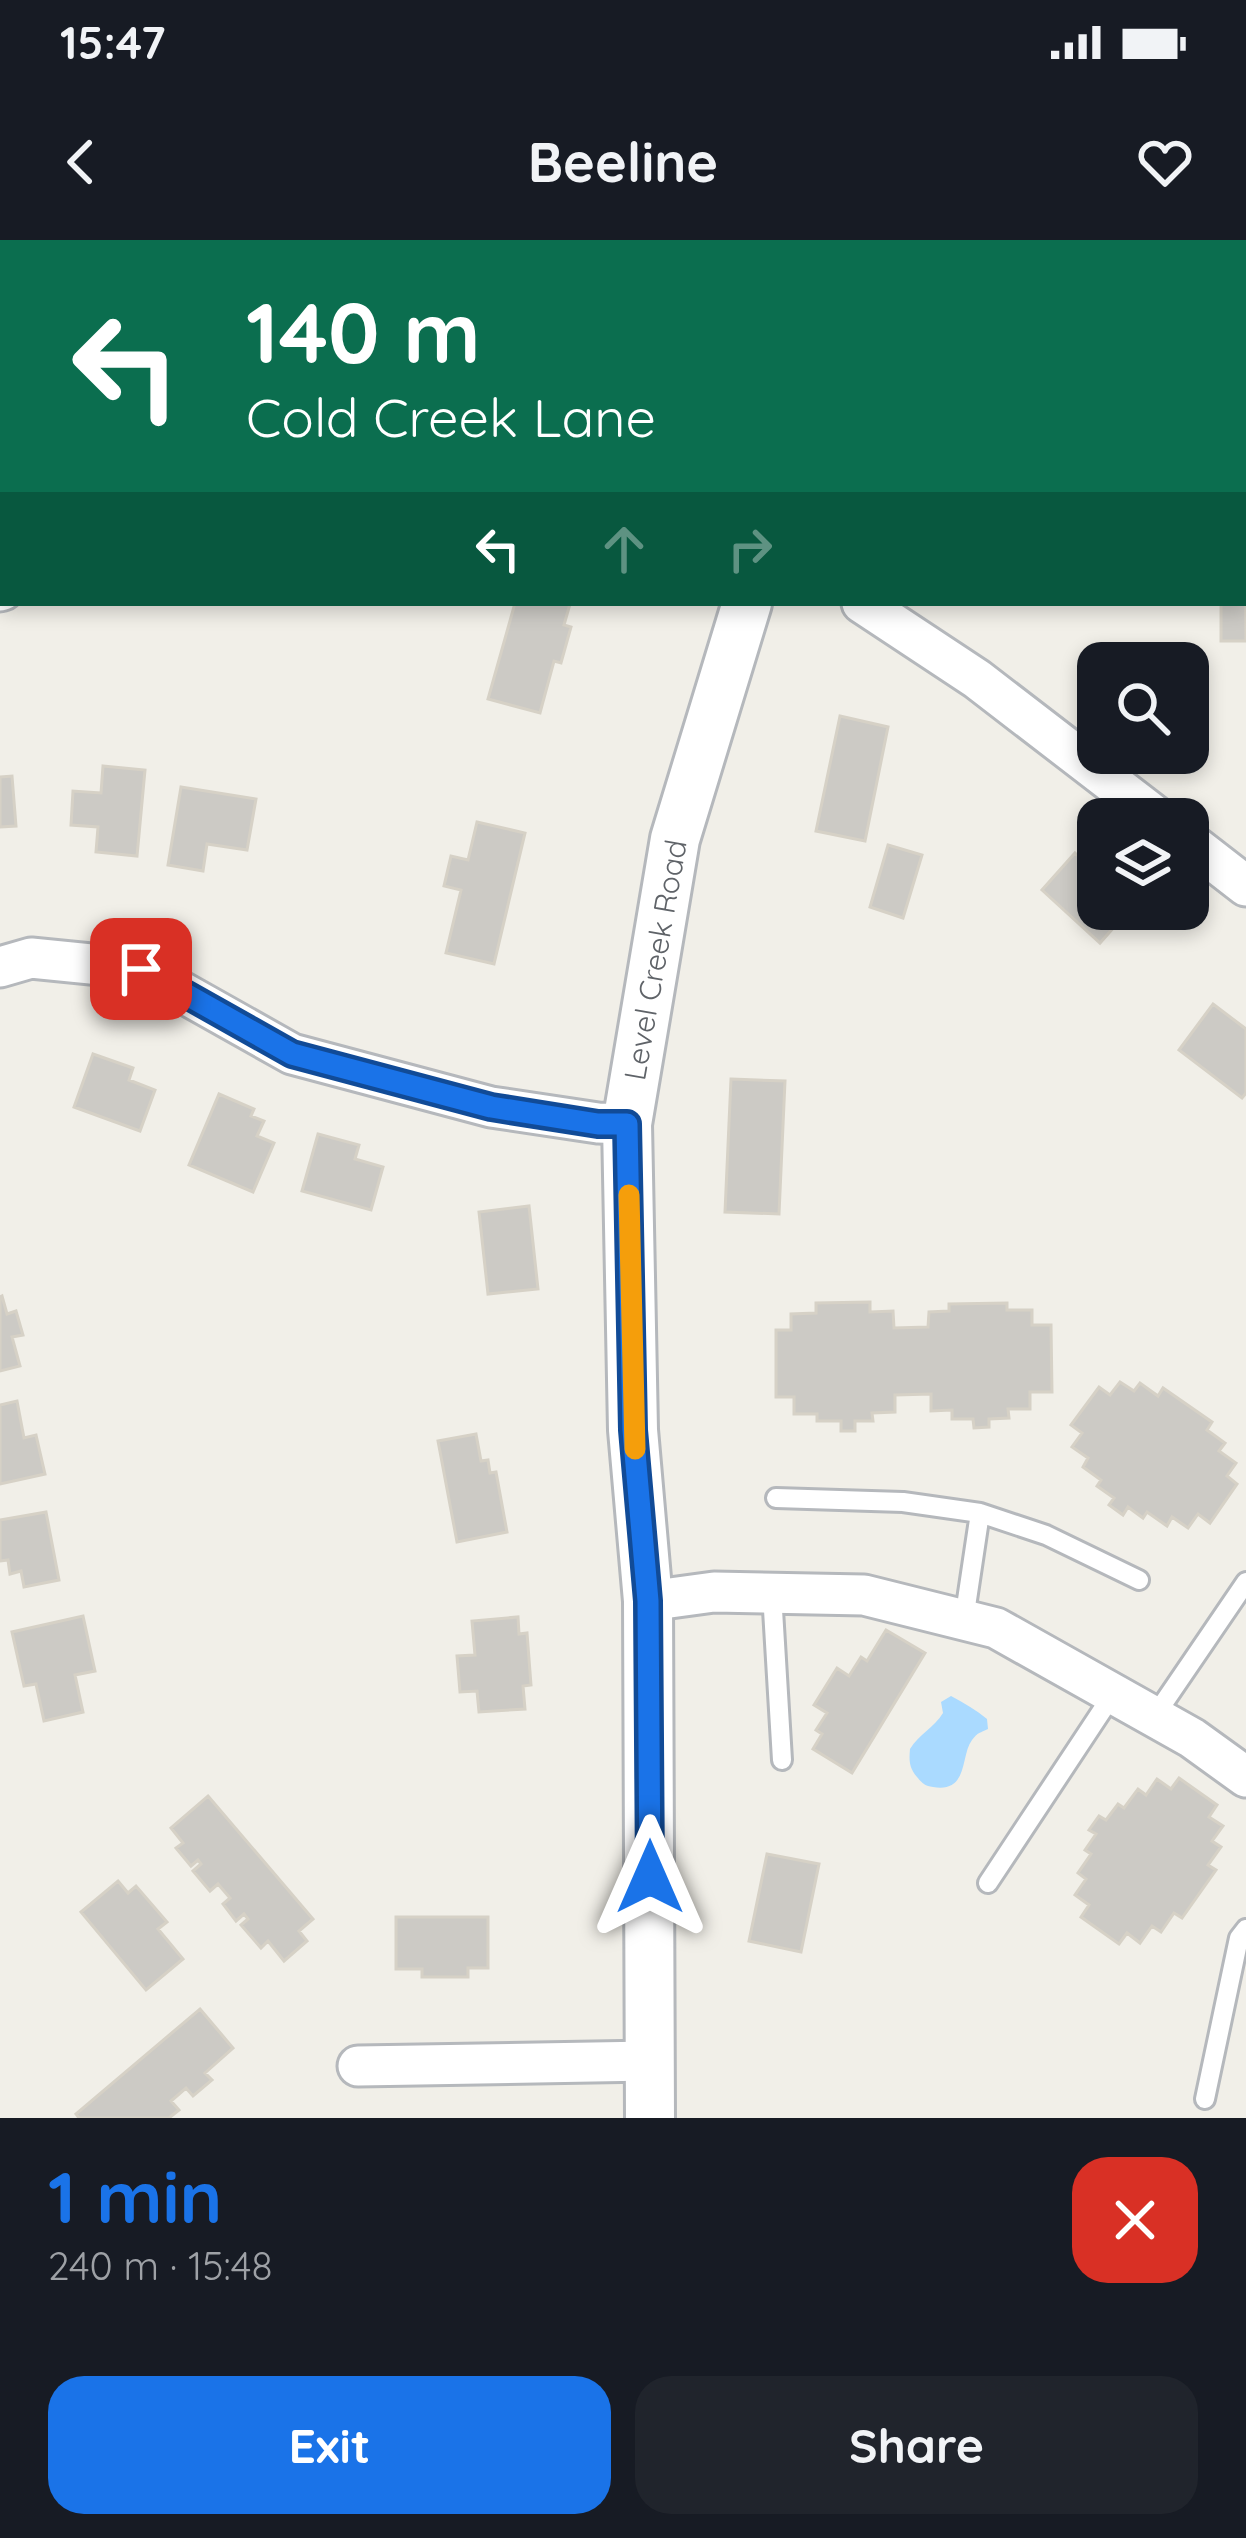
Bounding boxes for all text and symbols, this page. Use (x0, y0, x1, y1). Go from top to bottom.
text: 15:47 (60, 14, 166, 70)
text: Beeline (528, 128, 718, 196)
icon: back (48, 129, 114, 195)
icon: heart (1132, 129, 1198, 195)
text: 140 m (246, 279, 481, 384)
icon: left (48, 288, 204, 444)
text: Cold Creek Lane (246, 383, 656, 451)
icon: left (465, 516, 531, 582)
icon: ahead (591, 516, 657, 582)
icon: right (717, 516, 783, 582)
map controls (1077, 642, 1209, 930)
button: search (1077, 642, 1209, 774)
button: layers (1077, 798, 1209, 930)
street label: Level Creek Road (615, 837, 695, 1083)
pin (90, 918, 192, 1020)
icon: arrive (108, 936, 174, 1002)
position arrow (587, 1814, 713, 1940)
text: 1 min (48, 2151, 222, 2241)
button: close (1072, 2157, 1198, 2283)
text: 240 m · 15:48 (48, 2241, 272, 2290)
button: Exit (48, 2376, 611, 2514)
button: Share (635, 2376, 1198, 2514)

